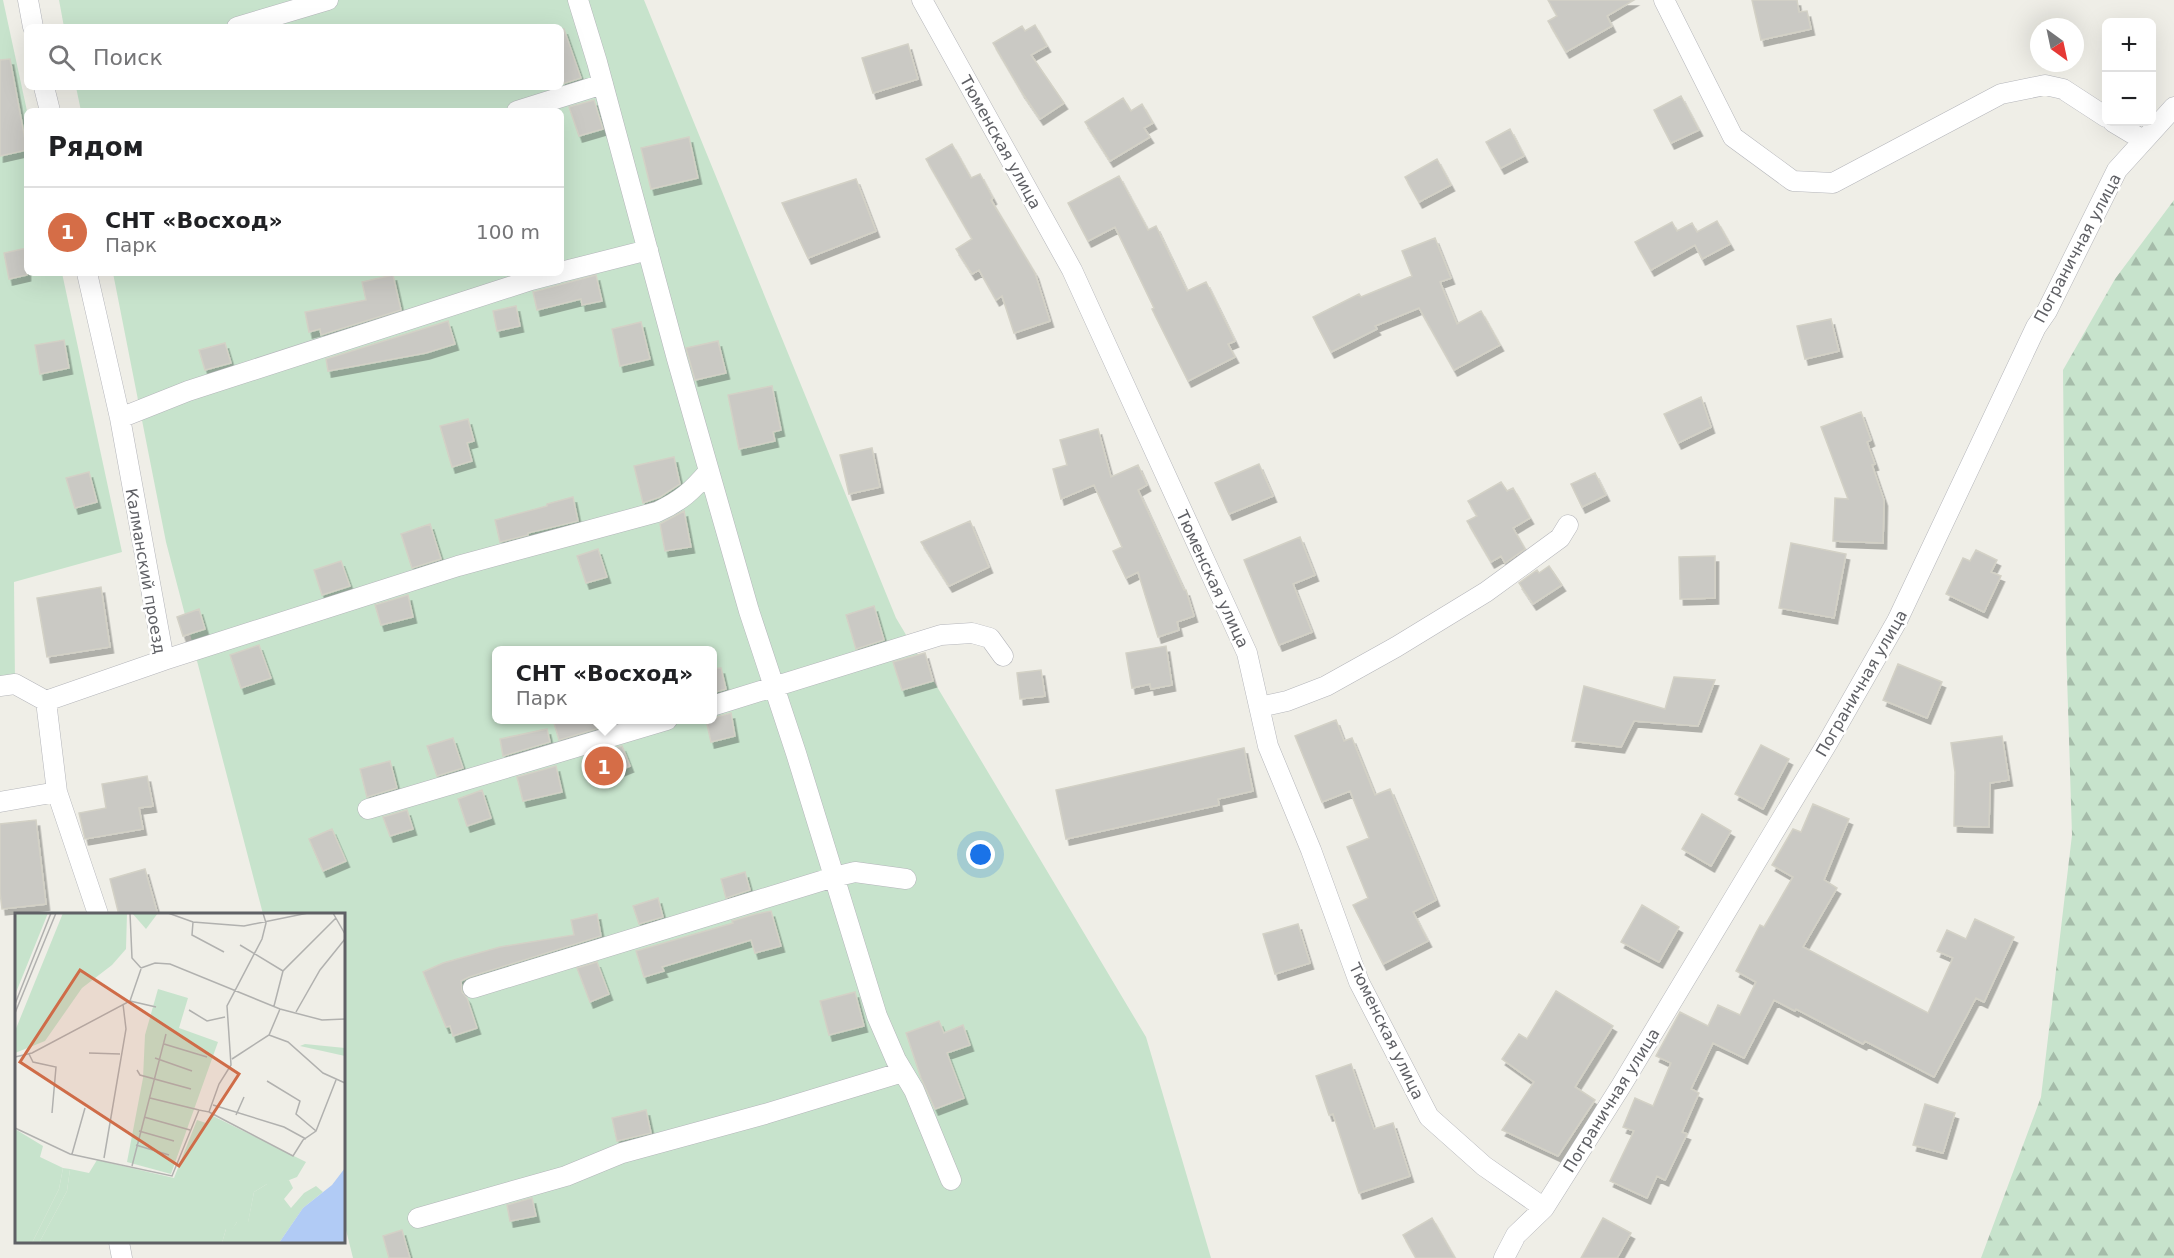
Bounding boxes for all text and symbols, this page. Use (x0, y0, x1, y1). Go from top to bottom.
north arrow (2030, 18, 2084, 72)
map controls (2102, 18, 2156, 126)
button: + (2102, 18, 2156, 72)
search box (24, 24, 564, 90)
icon: search (45, 41, 78, 74)
text: Поиск (93, 45, 163, 70)
street label: Тюменская улица (956, 71, 1045, 212)
button: − (2102, 72, 2156, 126)
text: Рядом (48, 132, 144, 162)
street label: Пограничная улица (2030, 170, 2125, 326)
text: СНТ «Восход» (105, 208, 283, 233)
text: 1 (61, 220, 74, 244)
text: 100 m (476, 220, 540, 244)
text: Парк (105, 233, 157, 257)
street label: Калманский проезд (122, 487, 169, 655)
street label: Тюменская улица (1172, 507, 1253, 651)
street label: Пограничная улица (1812, 607, 1911, 760)
popup (492, 646, 717, 724)
text: СНТ «Восход» (516, 661, 693, 686)
text: Парк (516, 686, 568, 710)
pin: 1 (584, 744, 624, 789)
your location (966, 840, 995, 869)
inset map (15, 913, 345, 1243)
street label: Тюменская улица (1345, 959, 1428, 1103)
street label: Пограничная улица (1559, 1025, 1664, 1176)

